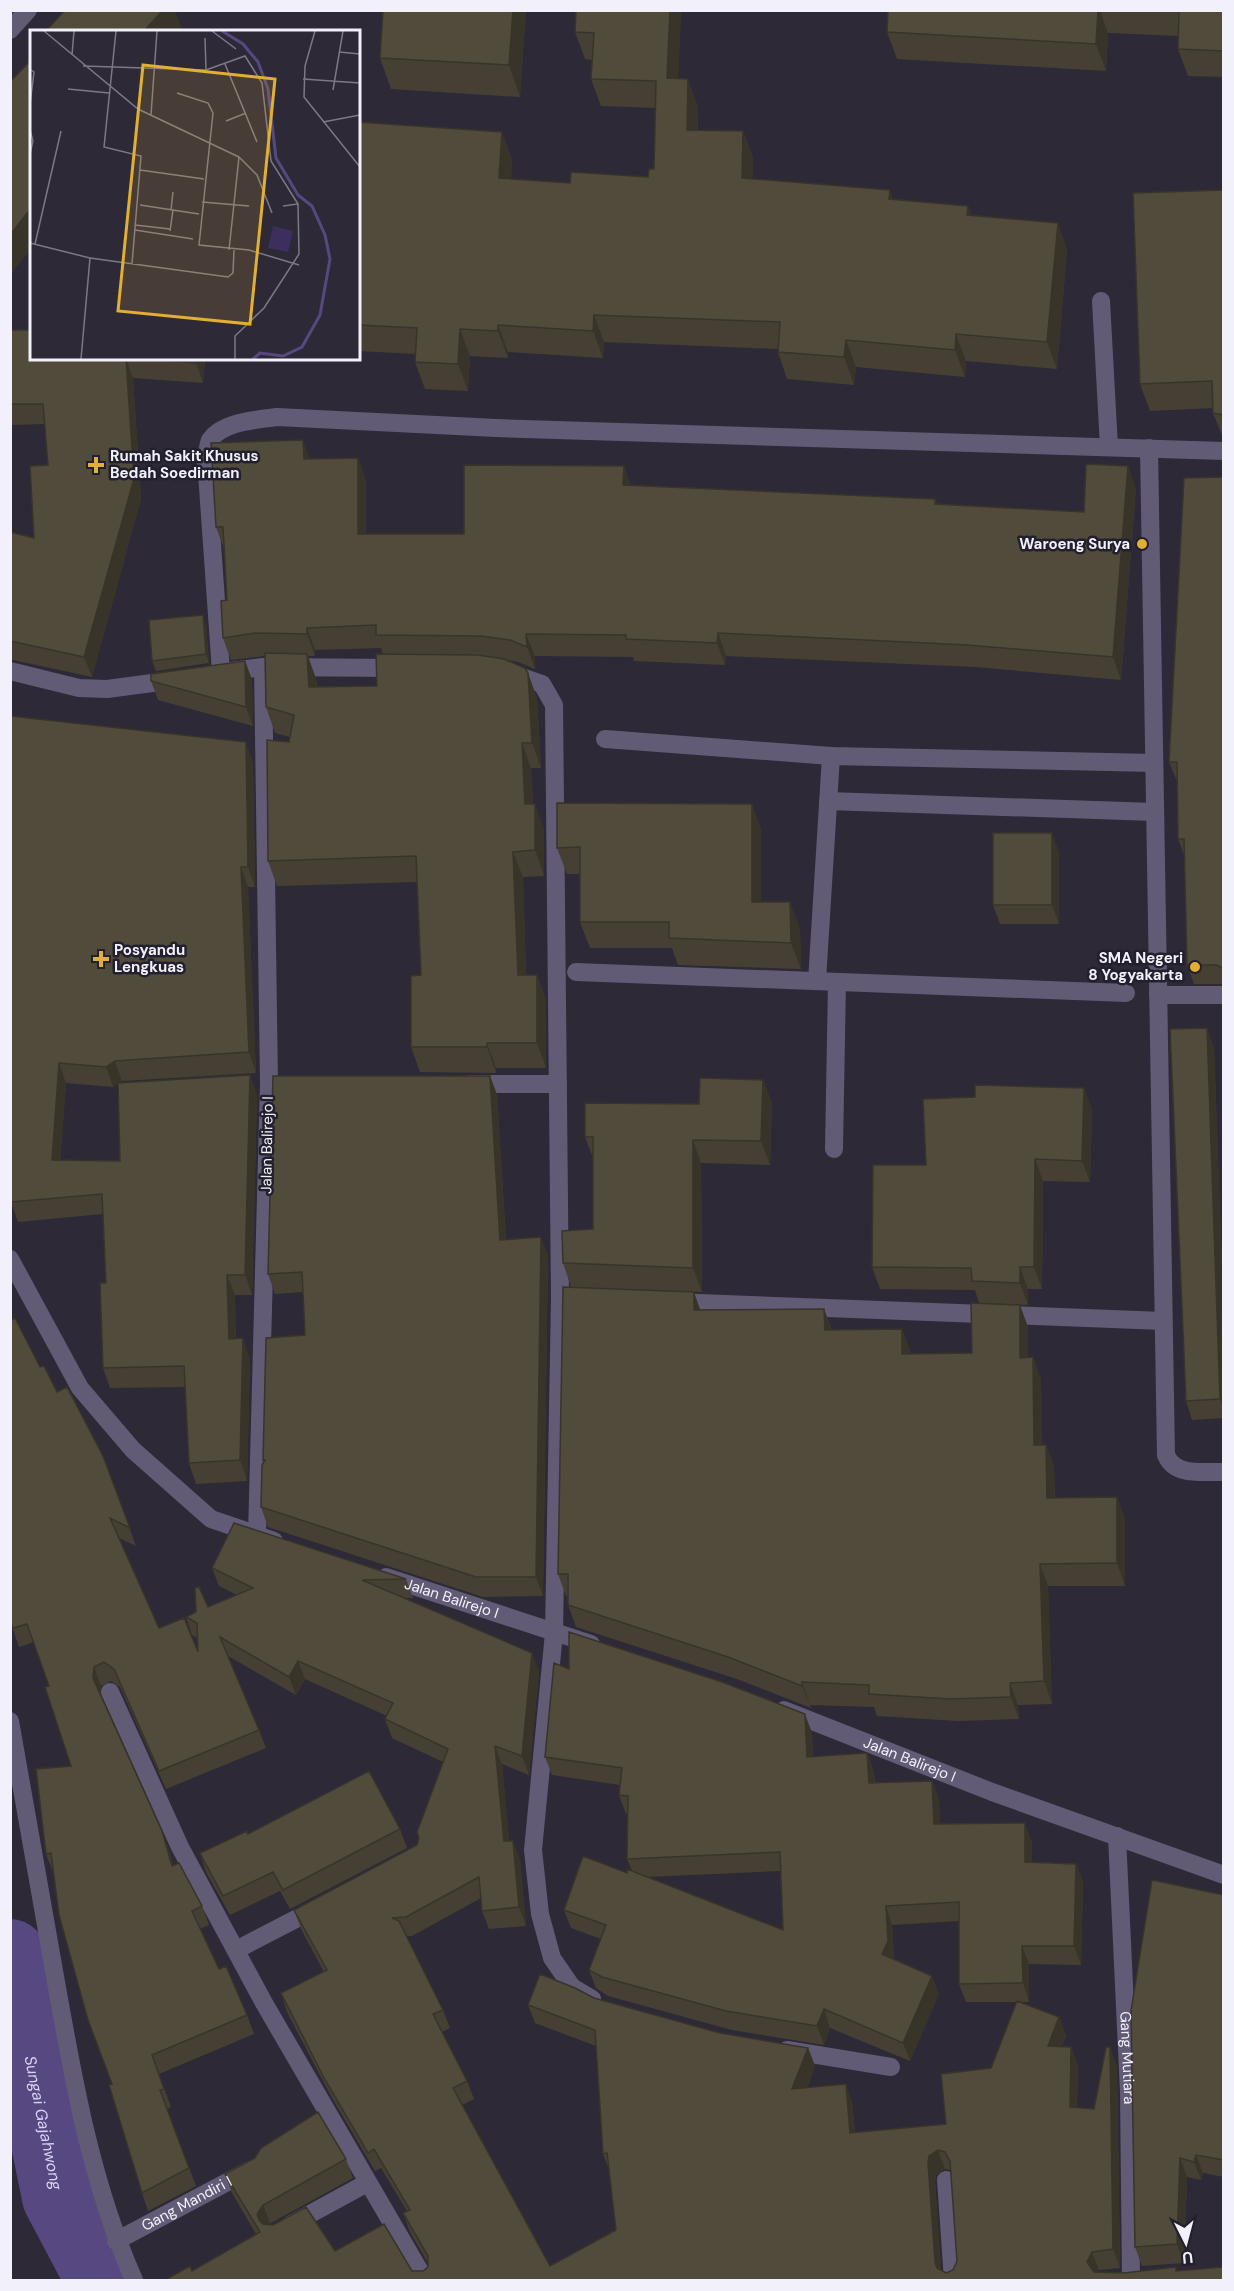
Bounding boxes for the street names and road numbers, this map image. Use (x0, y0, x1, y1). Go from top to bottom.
street label: Jalan Balirejo I (256, 1096, 278, 1194)
street label: Jalan Balirejo I (402, 1574, 501, 1623)
street label: Jalan Balirejo I (860, 1732, 959, 1787)
street label: Gang Mutiara (1115, 2011, 1139, 2104)
street label: Gang Mandiri I (138, 2171, 235, 2236)

